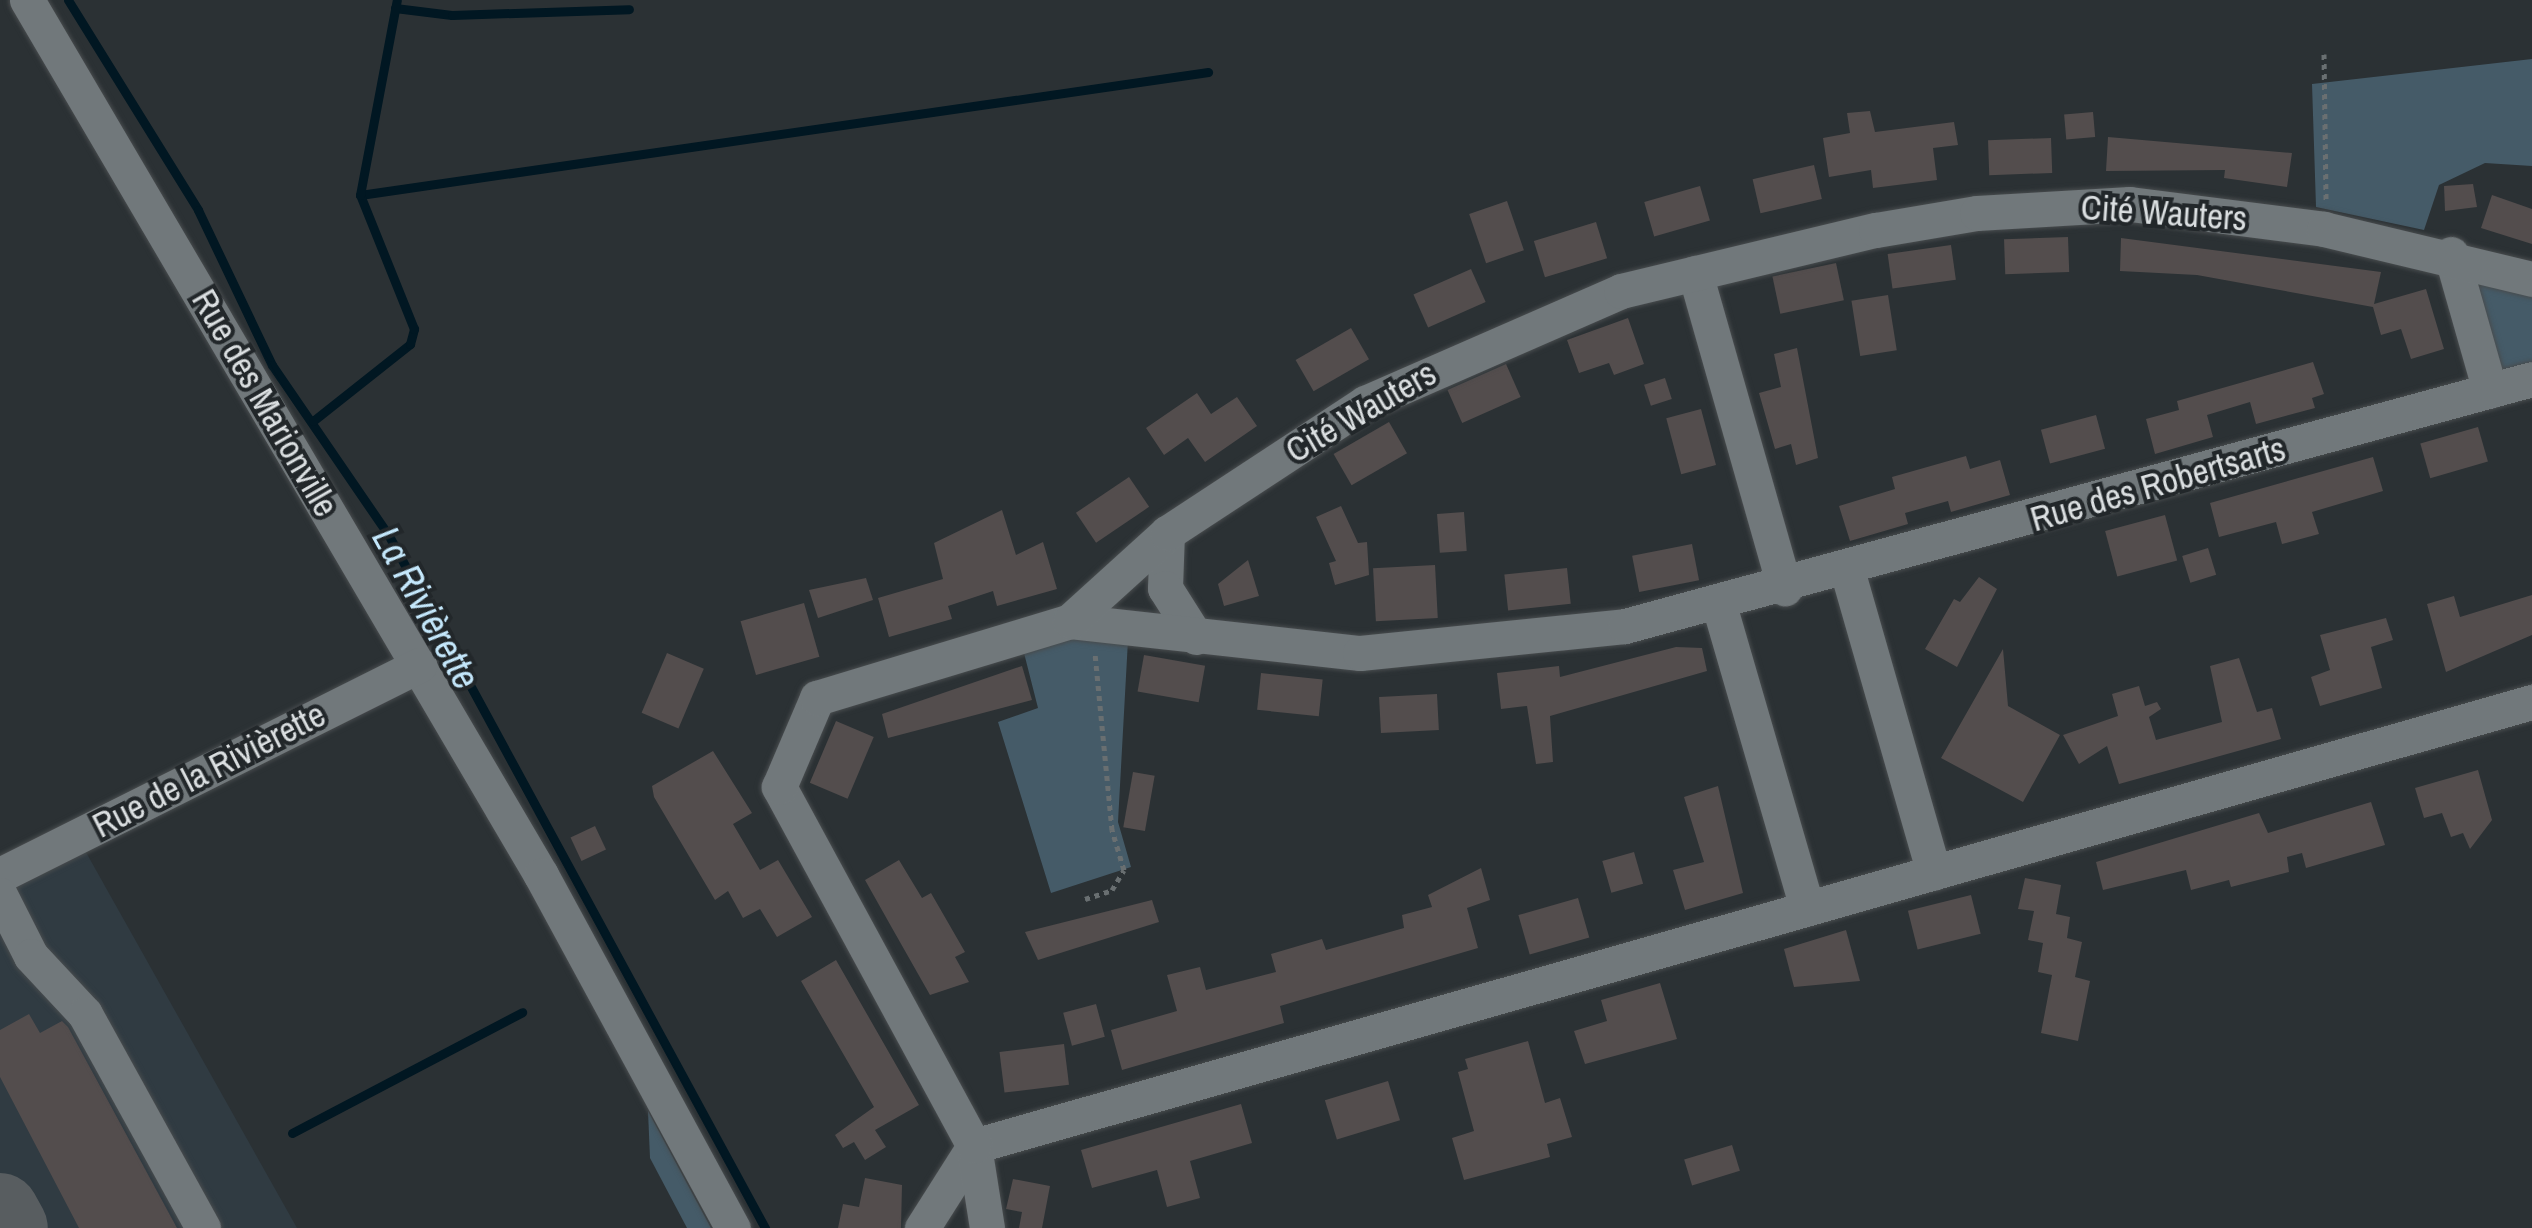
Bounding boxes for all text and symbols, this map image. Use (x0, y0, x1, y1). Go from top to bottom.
street label: Cité Wauters (2080, 186, 2248, 240)
street label: Rue des Marionville (183, 282, 347, 524)
street label: Cité Wauters (1278, 352, 1444, 472)
street label: Rue des Robertsarts (2026, 428, 2290, 540)
water label: La Rivièrette (363, 519, 489, 697)
street label: Rue de la Rivièrette (86, 693, 332, 847)

